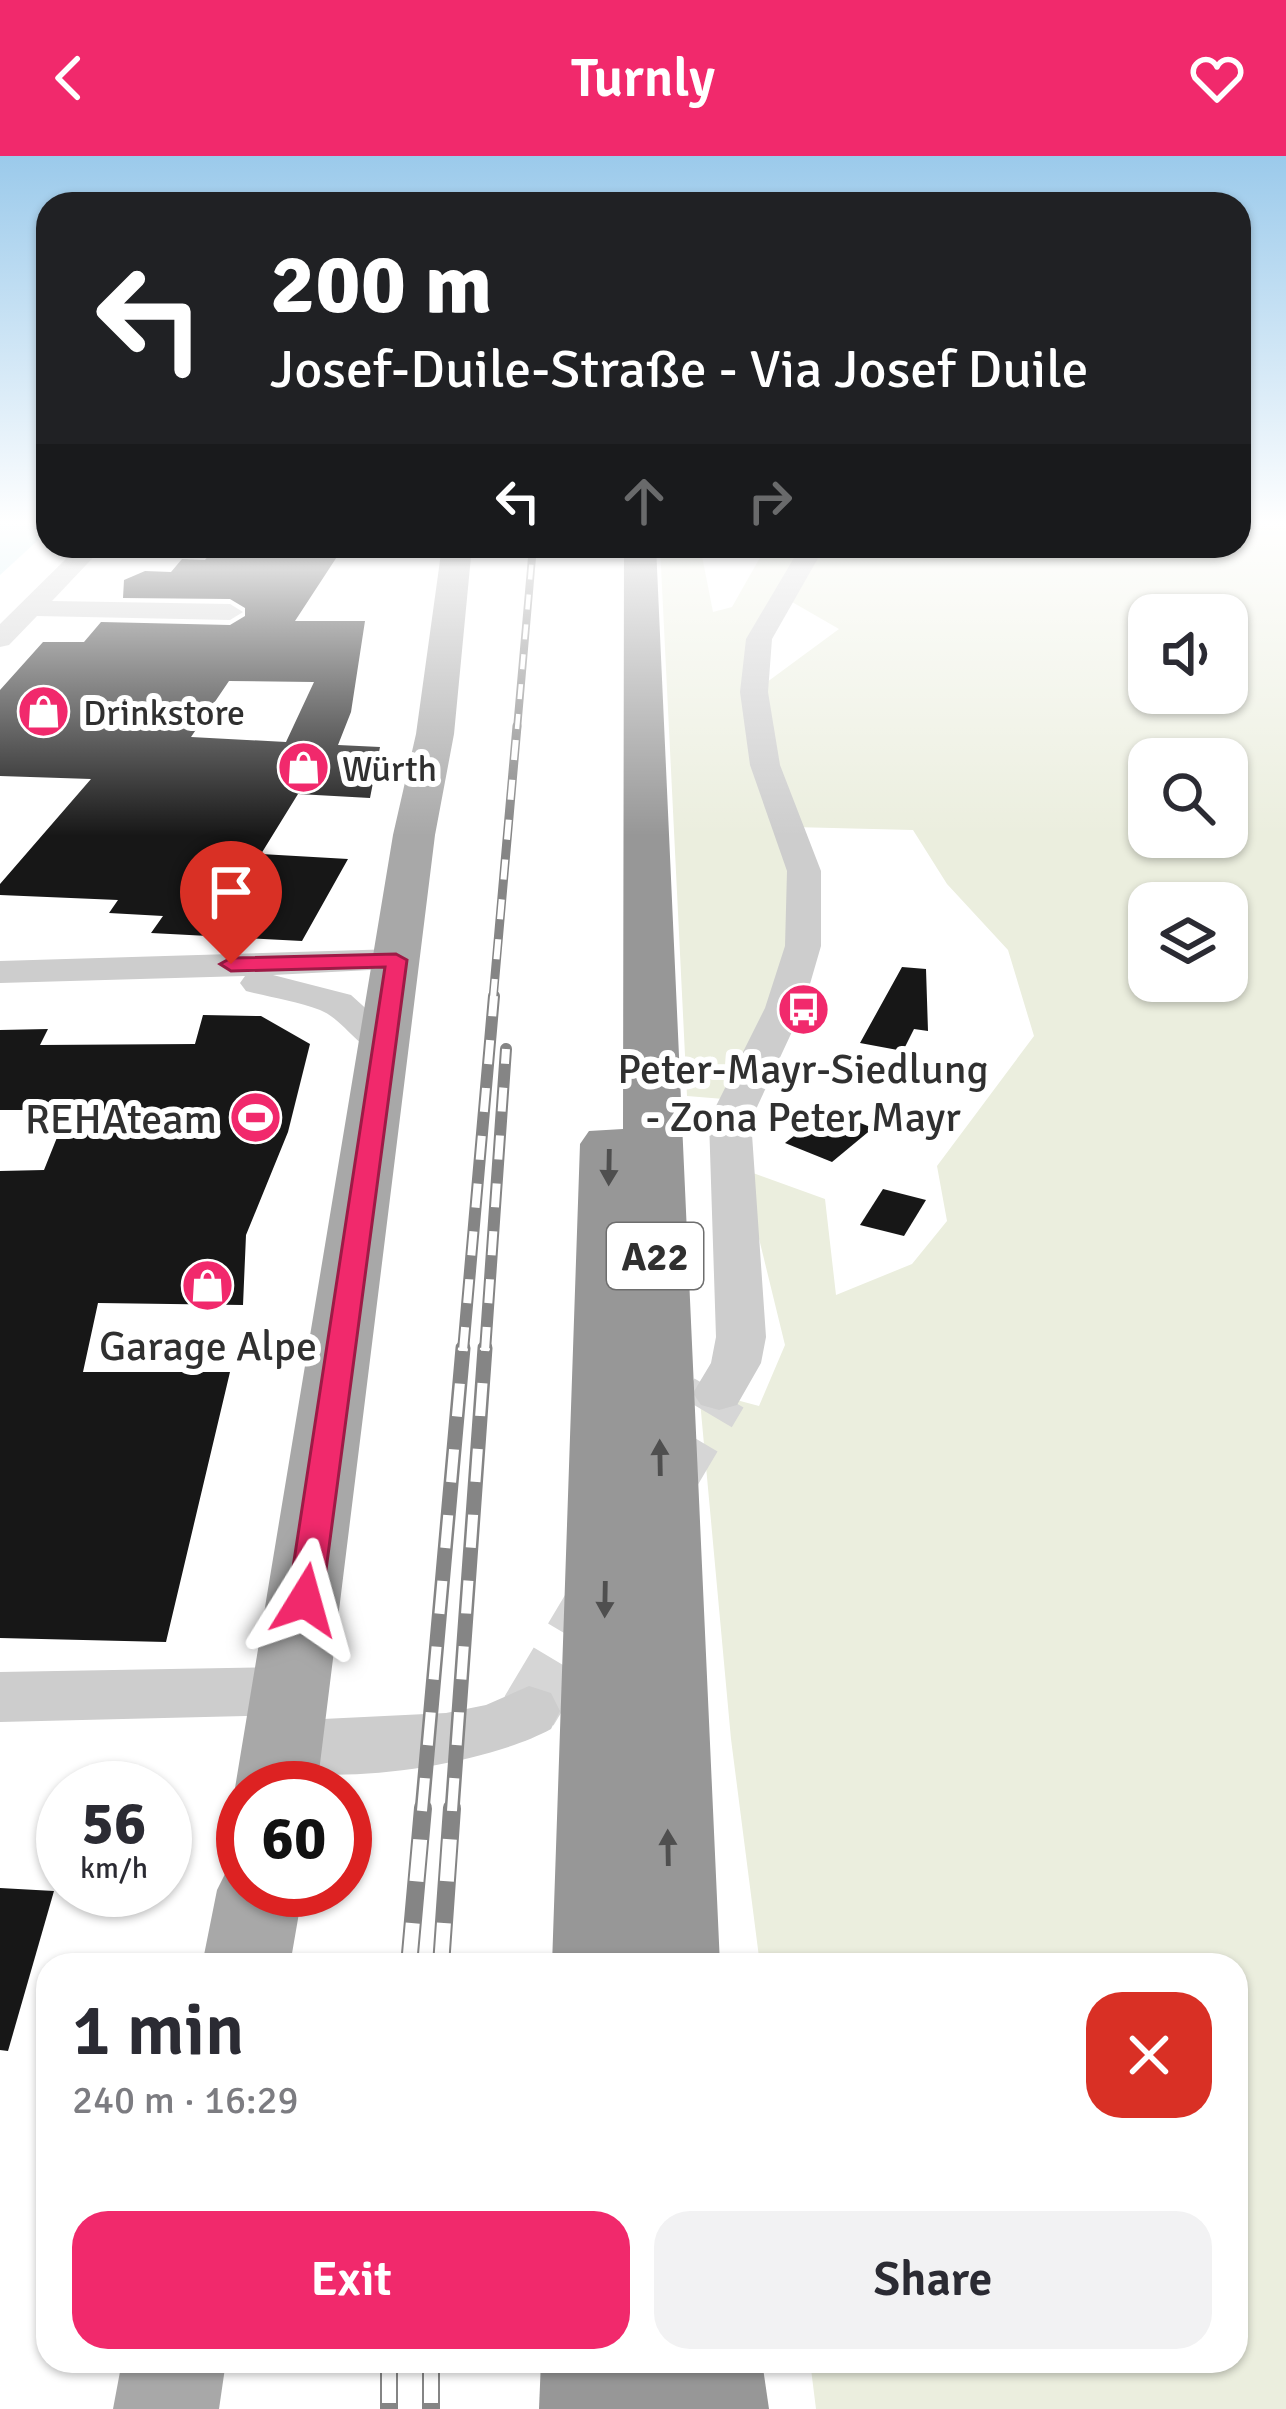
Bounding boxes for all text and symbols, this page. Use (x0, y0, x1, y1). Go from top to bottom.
icon: back (36, 45, 102, 111)
text: Turnly (571, 45, 715, 112)
icon: heart (1184, 45, 1250, 111)
text: 200 m (270, 233, 492, 337)
icon: left (72, 240, 228, 396)
text: Josef-Duile-Straße - Via Josef Duile (270, 336, 1089, 403)
icon: left (485, 468, 551, 534)
icon: ahead (611, 468, 677, 534)
icon: right (737, 468, 803, 534)
map controls (1128, 594, 1248, 1002)
button: sound (1128, 594, 1248, 714)
shop icon: Drinkstore (16, 684, 72, 740)
place label: Drinkstore (83, 691, 245, 736)
button: search (1128, 738, 1248, 858)
shop icon: Würth (275, 740, 331, 796)
place label: Würth (342, 747, 437, 792)
pin (180, 841, 282, 964)
icon: arrive (198, 859, 264, 925)
button: layers (1128, 882, 1248, 1002)
bus stop icon: Peter-Mayr-Siedlung - Zona Peter Mayr (775, 981, 831, 1037)
place label: Peter-Mayr-Siedlung - Zona Peter Mayr (617, 1044, 989, 1143)
sports icon: REHAteam (228, 1090, 284, 1146)
place label: REHAteam (25, 1094, 217, 1145)
one-way arrow (600, 1149, 619, 1187)
road number: A22 (607, 1223, 703, 1289)
shop icon: Garage Alpe (180, 1258, 236, 1314)
place label: Garage Alpe (99, 1321, 317, 1372)
one-way arrow (650, 1438, 669, 1476)
position arrow (242, 1537, 368, 1663)
one-way arrow (595, 1581, 615, 1619)
speed limit sign: 60 (216, 1761, 372, 1917)
text: 56 (82, 1787, 146, 1861)
one-way arrow (659, 1828, 678, 1866)
text: km/h (80, 1850, 148, 1887)
text: 1 min (72, 1986, 244, 2075)
button: close (1086, 1992, 1212, 2118)
text: 240 m · 16:29 (72, 2076, 299, 2124)
button: Exit (72, 2211, 630, 2349)
button: Share (654, 2211, 1212, 2349)

